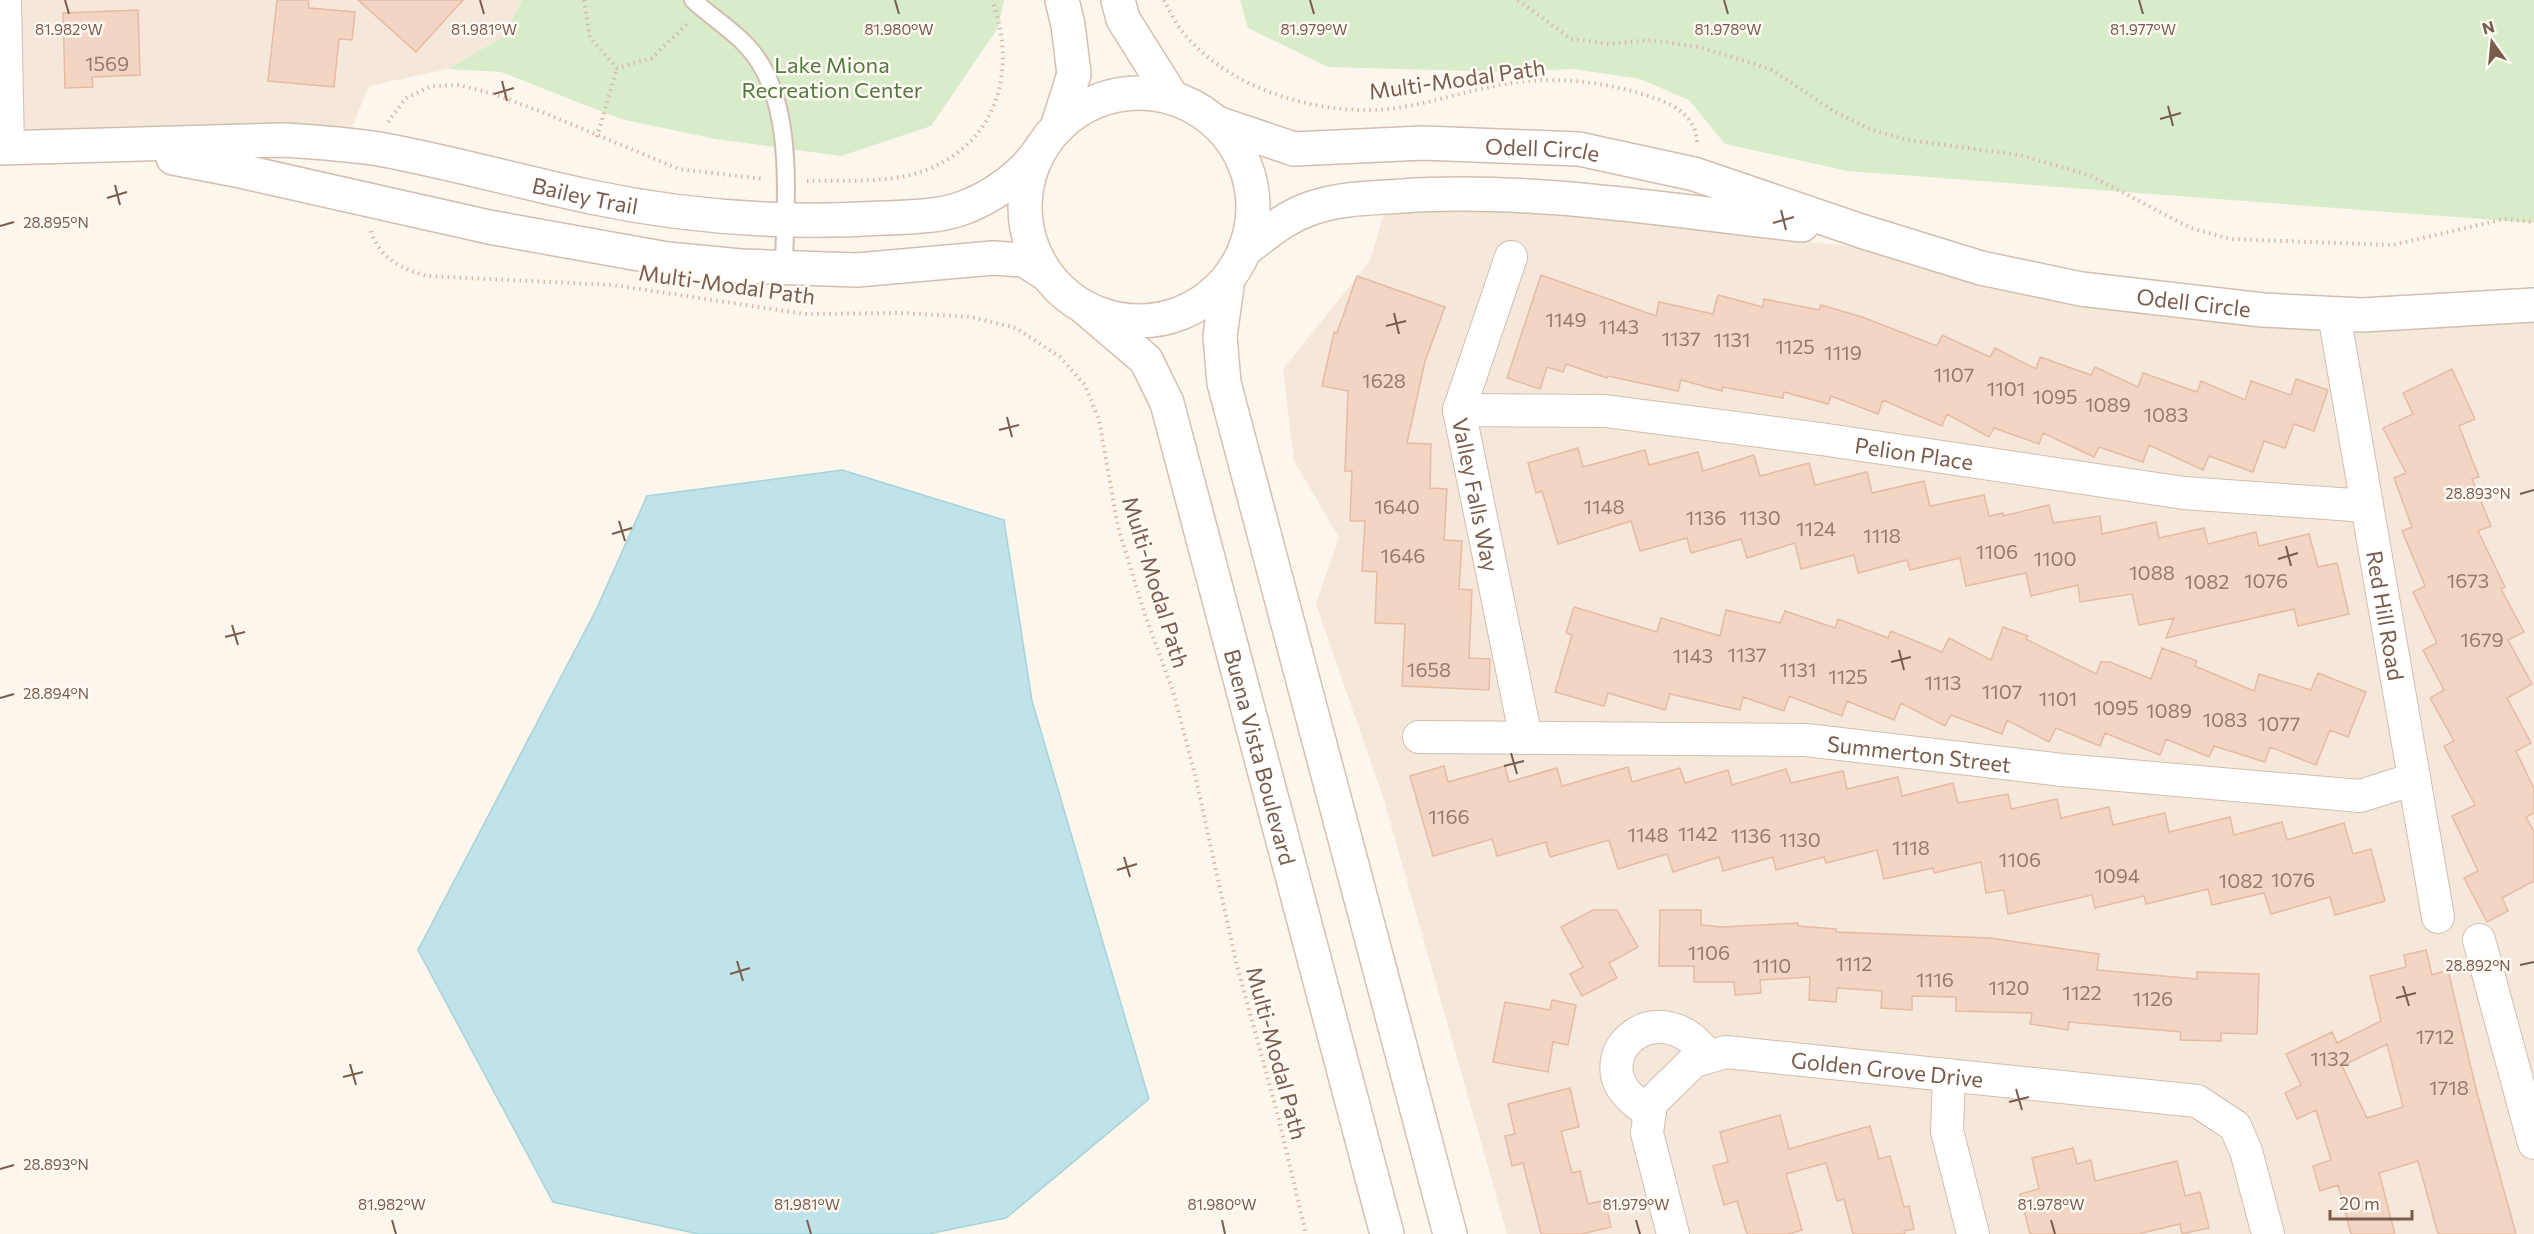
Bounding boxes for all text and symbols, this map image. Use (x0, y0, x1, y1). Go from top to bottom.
north arrow (2462, 12, 2522, 72)
text: N (2480, 16, 2496, 38)
text: 81.982°W (35, 20, 103, 38)
text: 81.981°W (451, 20, 517, 38)
text: 81.980°W (864, 20, 934, 38)
text: 81.979°W (1280, 20, 1348, 38)
text: 81.978°W (1694, 20, 1762, 38)
text: 81.977°W (2110, 20, 2176, 38)
house number: 1569 (85, 51, 129, 75)
park label: Lake Miona Recreation Center (741, 51, 923, 103)
street label: Multi-Modal Path (1367, 53, 1547, 105)
street label: Odell Circle (1485, 132, 1602, 167)
street label: Bailey Trail (530, 171, 640, 219)
text: 28.895°N (23, 213, 89, 231)
street label: Multi-Modal Path (637, 258, 817, 310)
street label: Odell Circle (2135, 282, 2252, 322)
house number: 1149 (1545, 307, 1587, 331)
house number: 1143 (1599, 314, 1639, 338)
house number: 1137 (1662, 326, 1701, 350)
house number: 1131 (1713, 327, 1751, 351)
house number: 1125 (1775, 334, 1815, 358)
house number: 1119 (1824, 340, 1862, 364)
house number: 1107 (1934, 362, 1974, 386)
house number: 1628 (1362, 368, 1406, 392)
house number: 1101 (1987, 376, 2025, 400)
house number: 1095 (2032, 384, 2078, 408)
house number: 1089 (2085, 392, 2131, 416)
house number: 1083 (2143, 402, 2189, 426)
street label: Valley Falls Way (1447, 415, 1505, 574)
street label: Pelion Place (1853, 431, 1975, 475)
text: 28.893°N (2445, 484, 2511, 502)
street label: Multi-Modal Path (1117, 493, 1195, 671)
house number: 1640 (1374, 494, 1420, 518)
house number: 1148 (1583, 494, 1625, 518)
house number: 1136 (1686, 505, 1726, 529)
house number: 1130 (1739, 505, 1781, 529)
house number: 1124 (1796, 516, 1836, 540)
house number: 1118 (1863, 523, 1901, 547)
house number: 1106 (1976, 539, 2018, 563)
house number: 1646 (1381, 543, 1425, 567)
house number: 1100 (2033, 546, 2077, 570)
street label: Red Hill Road (2362, 548, 2410, 683)
house number: 1088 (2129, 560, 2175, 584)
house number: 1076 (2244, 568, 2288, 592)
house number: 1673 (2447, 568, 2489, 592)
house number: 1082 (2185, 569, 2229, 593)
house number: 1679 (2460, 627, 2504, 651)
house number: 1137 (1728, 642, 1767, 666)
house number: 1143 (1673, 643, 1713, 667)
street label: Buena Vista Boulevard (1219, 646, 1302, 868)
house number: 1658 (1407, 657, 1451, 681)
house number: 1131 (1779, 657, 1817, 681)
house number: 1125 (1828, 664, 1868, 688)
house number: 1113 (1924, 670, 1962, 694)
house number: 1107 (1982, 679, 2022, 703)
text: 28.894°N (23, 684, 89, 702)
house number: 1101 (2039, 686, 2077, 710)
house number: 1095 (2093, 695, 2139, 719)
house number: 1089 (2146, 698, 2192, 722)
house number: 1083 (2202, 707, 2248, 731)
house number: 1077 (2258, 711, 2300, 735)
street label: Summerton Street (1826, 729, 2013, 777)
house number: 1166 (1428, 804, 1470, 828)
house number: 1142 (1678, 821, 1718, 845)
house number: 1148 (1627, 822, 1669, 846)
house number: 1136 (1731, 823, 1771, 847)
house number: 1130 (1779, 827, 1821, 851)
house number: 1118 (1892, 835, 1930, 859)
house number: 1106 (1999, 847, 2041, 871)
house number: 1094 (2094, 863, 2140, 887)
house number: 1076 (2271, 867, 2315, 891)
house number: 1082 (2219, 868, 2263, 892)
house number: 1106 (1688, 940, 1730, 964)
house number: 1112 (1836, 951, 1872, 975)
house number: 1110 (1753, 953, 1791, 977)
text: 28.892°N (2445, 956, 2511, 974)
street label: Multi-Modal Path (1241, 964, 1313, 1142)
house number: 1116 (1916, 967, 1954, 991)
house number: 1120 (1988, 975, 2030, 999)
house number: 1122 (2062, 980, 2102, 1004)
house number: 1126 (2133, 986, 2173, 1010)
house number: 1712 (2416, 1024, 2454, 1048)
street label: Golden Grove Drive (1790, 1045, 1985, 1092)
house number: 1132 (2310, 1046, 2350, 1070)
house number: 1718 (2429, 1075, 2469, 1099)
text: 28.893°N (23, 1155, 89, 1173)
scale bar (2330, 1183, 2412, 1221)
text: 20 m (2339, 1192, 2380, 1214)
text: 81.982°W (358, 1195, 426, 1213)
text: 81.981°W (774, 1195, 840, 1213)
text: 81.980°W (1187, 1195, 1257, 1213)
text: 81.979°W (1602, 1195, 1670, 1213)
text: 81.978°W (2017, 1195, 2085, 1213)

